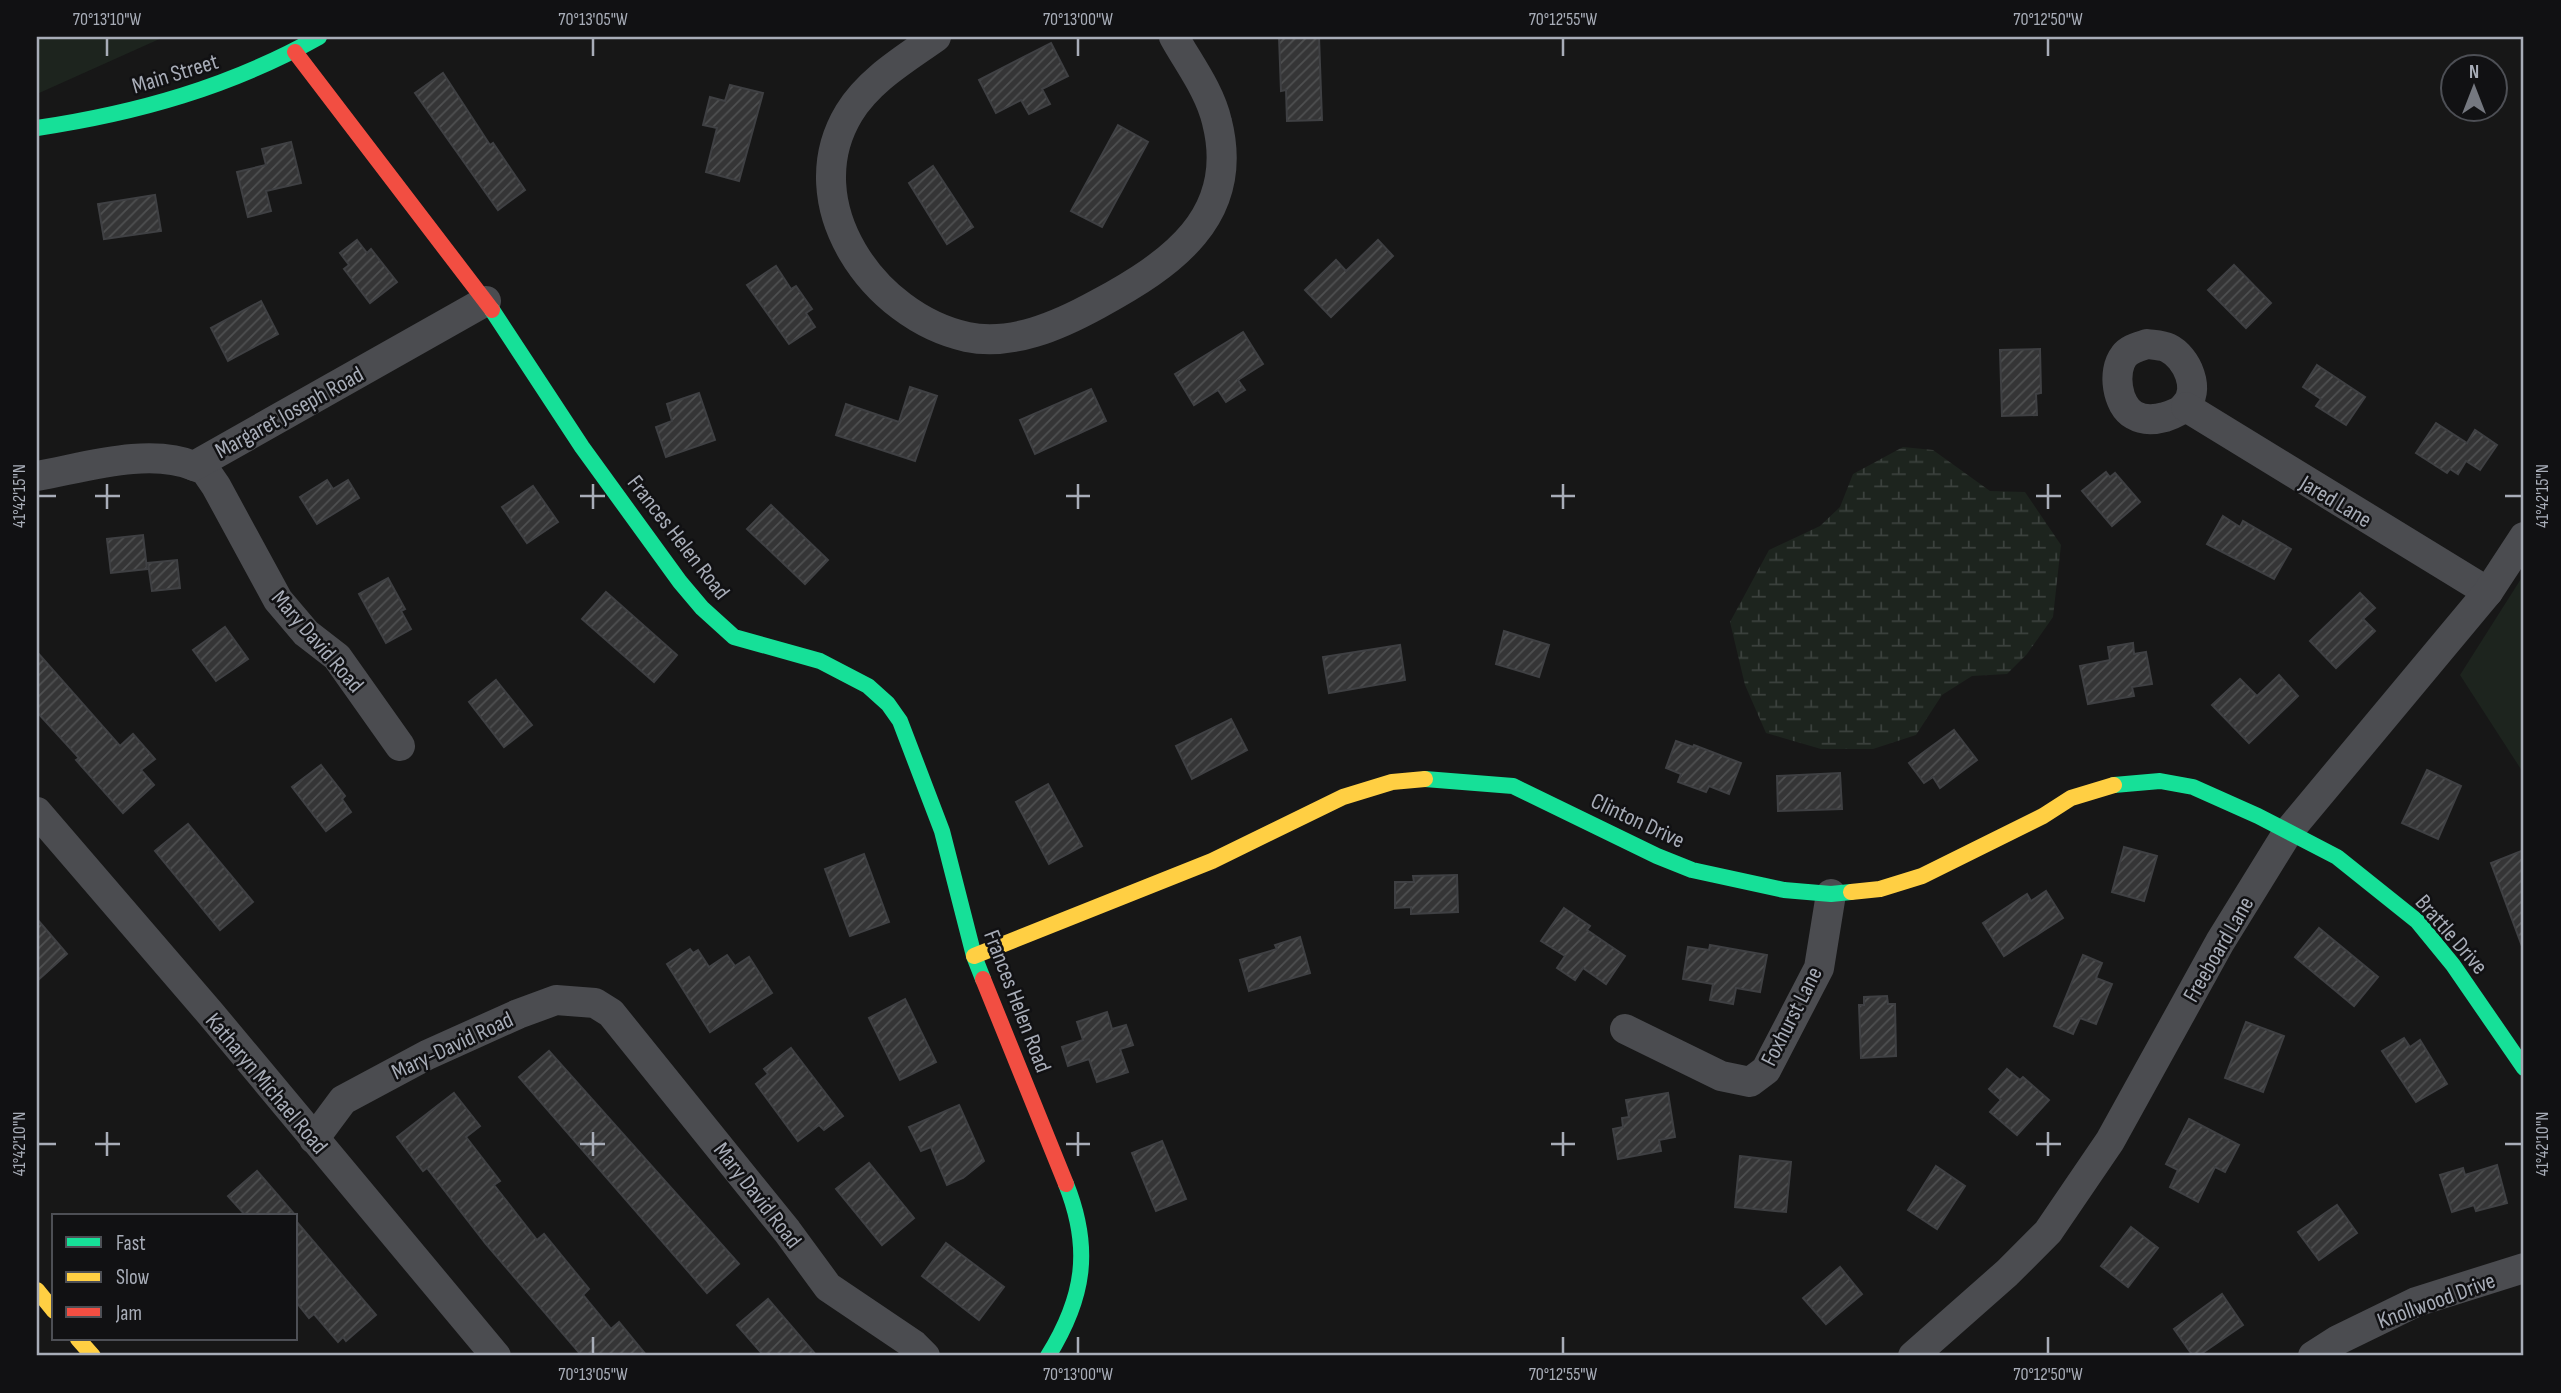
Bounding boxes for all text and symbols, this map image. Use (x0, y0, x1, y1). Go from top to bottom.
text: 70°13'10"W (73, 9, 141, 30)
text: 70°13'05"W (558, 9, 628, 30)
text: 70°13'00"W (1043, 9, 1113, 30)
text: 70°12'55"W (1529, 9, 1598, 30)
text: 70°12'50"W (2013, 9, 2083, 30)
street label: Main Street (129, 48, 222, 100)
north arrow (2438, 52, 2508, 122)
text: N (2469, 61, 2479, 84)
street label: Margaret Joseph Road (210, 361, 369, 465)
text: 41°42'15"N (9, 464, 30, 528)
text: 41°42'15"N (2532, 464, 2553, 528)
street label: Jared Lane (2294, 469, 2376, 534)
street label: Frances Helen Road (621, 470, 735, 605)
street label: Mary David Road (265, 585, 369, 699)
street label: Clinton Drive (1586, 787, 1689, 855)
street label: Brattle Drive (2409, 889, 2494, 980)
street label: Freeboard Lane (2177, 892, 2260, 1007)
street label: Frances Helen Road (977, 926, 1057, 1076)
street label: Foxhurst Lane (1755, 962, 1829, 1071)
street label: Mary-David Road (387, 1006, 518, 1086)
street label: Katharyn Michael Road (199, 1007, 333, 1160)
text: 41°42'10"N (9, 1112, 30, 1176)
text: 41°42'10"N (2532, 1112, 2553, 1176)
street label: Mary David Road (707, 1137, 807, 1254)
legend (52, 1214, 298, 1340)
text: Fast (116, 1231, 146, 1256)
text: Slow (116, 1265, 150, 1290)
street label: Knollwood Drive (2374, 1267, 2499, 1335)
text: Jam (115, 1301, 142, 1326)
text: 70°13'05"W (558, 1364, 628, 1385)
text: 70°13'00"W (1043, 1364, 1113, 1385)
text: 70°12'55"W (1529, 1364, 1598, 1385)
text: 70°12'50"W (2013, 1364, 2083, 1385)

